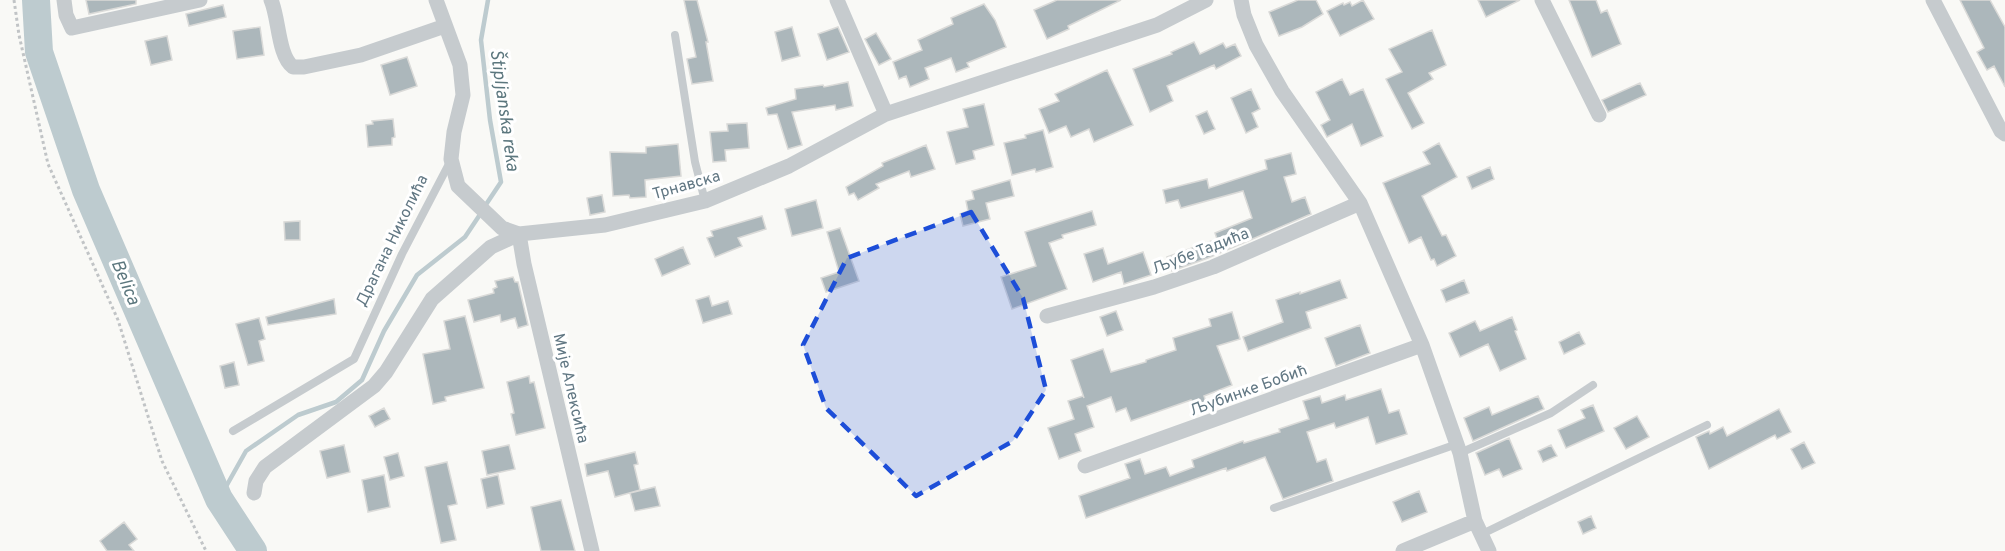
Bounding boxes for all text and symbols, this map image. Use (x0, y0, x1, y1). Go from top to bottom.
water label: Štipljanska reka (484, 47, 526, 173)
street label: Трнавска (650, 167, 723, 205)
street label: Драгана Николића (352, 172, 433, 310)
street label: Љубе Тадића (1149, 224, 1252, 280)
water label: Belica (105, 256, 145, 310)
street label: Мије Алексића (548, 332, 592, 445)
street label: Љубинке Бобић (1187, 360, 1310, 421)

